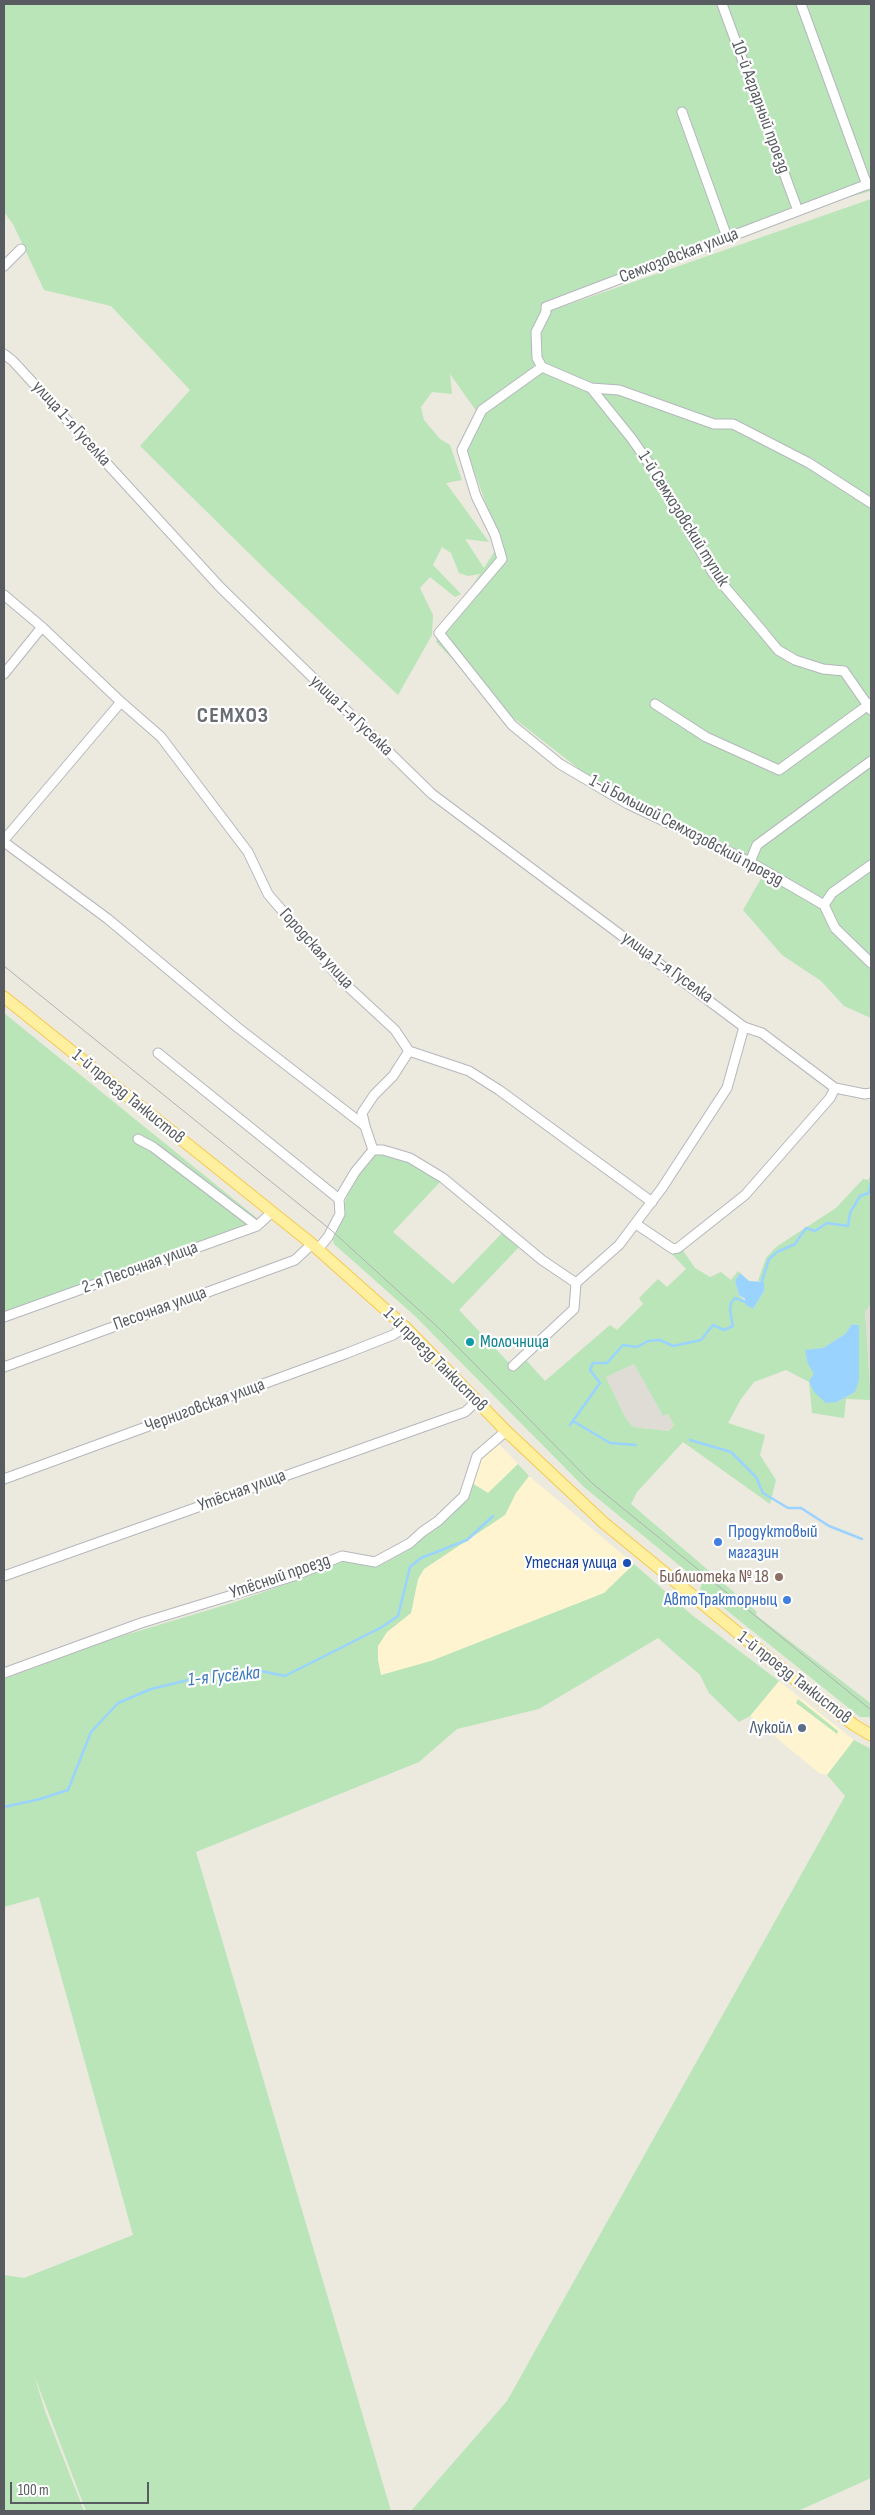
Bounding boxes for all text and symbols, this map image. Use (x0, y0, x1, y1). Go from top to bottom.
street label: 10-й Аграрный проезд (726, 38, 794, 176)
street label: Семхозовская улица (616, 223, 742, 289)
street label: улица 1-я Гуселка (27, 377, 115, 471)
street label: 1-й Семхозовский тупик (633, 447, 733, 591)
street label: улица 1-я Гуселка (305, 671, 397, 761)
district label: СЕМХОЗ (196, 703, 270, 729)
street label: 1-й Большой Семхозовский проезд (585, 771, 787, 891)
street label: Городская улица (274, 904, 358, 994)
street label: улица 1-я Гуселка (617, 928, 717, 1008)
street label: 1-й проезд Танкистов (67, 1045, 189, 1149)
street label: 2-я Песочная улица (79, 1237, 201, 1299)
street label: Песочная улица (110, 1282, 210, 1336)
street label: 1-й проезд Танкистов (378, 1303, 492, 1417)
place label: Молочница (480, 1331, 549, 1353)
marker: Молочница (464, 1336, 476, 1348)
street label: Черниговская улица (142, 1374, 268, 1438)
street label: Утёсная улица (195, 1465, 289, 1517)
place label: Продуктовый магазин (728, 1521, 817, 1564)
marker: Продуктовый магазин (712, 1536, 724, 1548)
street label: Утёсный проезд (227, 1550, 333, 1604)
place label: Утесная улица (525, 1552, 617, 1574)
marker: Утесная улица (621, 1557, 633, 1569)
place label: Библиотека № 18 (659, 1566, 769, 1588)
marker: Библиотека № 18 (773, 1571, 785, 1583)
place label: АвтоТракторныц (664, 1589, 777, 1611)
marker: АвтоТракторныц (781, 1594, 793, 1606)
street label: 1-й проезд Танкистов (733, 1627, 855, 1729)
water label: 1-я Гусёлка (187, 1662, 261, 1692)
place label: Лукойл (750, 1717, 792, 1739)
marker: Лукойл (796, 1722, 808, 1734)
scale bar (12, 2472, 151, 2504)
text: 100 m (18, 2481, 49, 2500)

